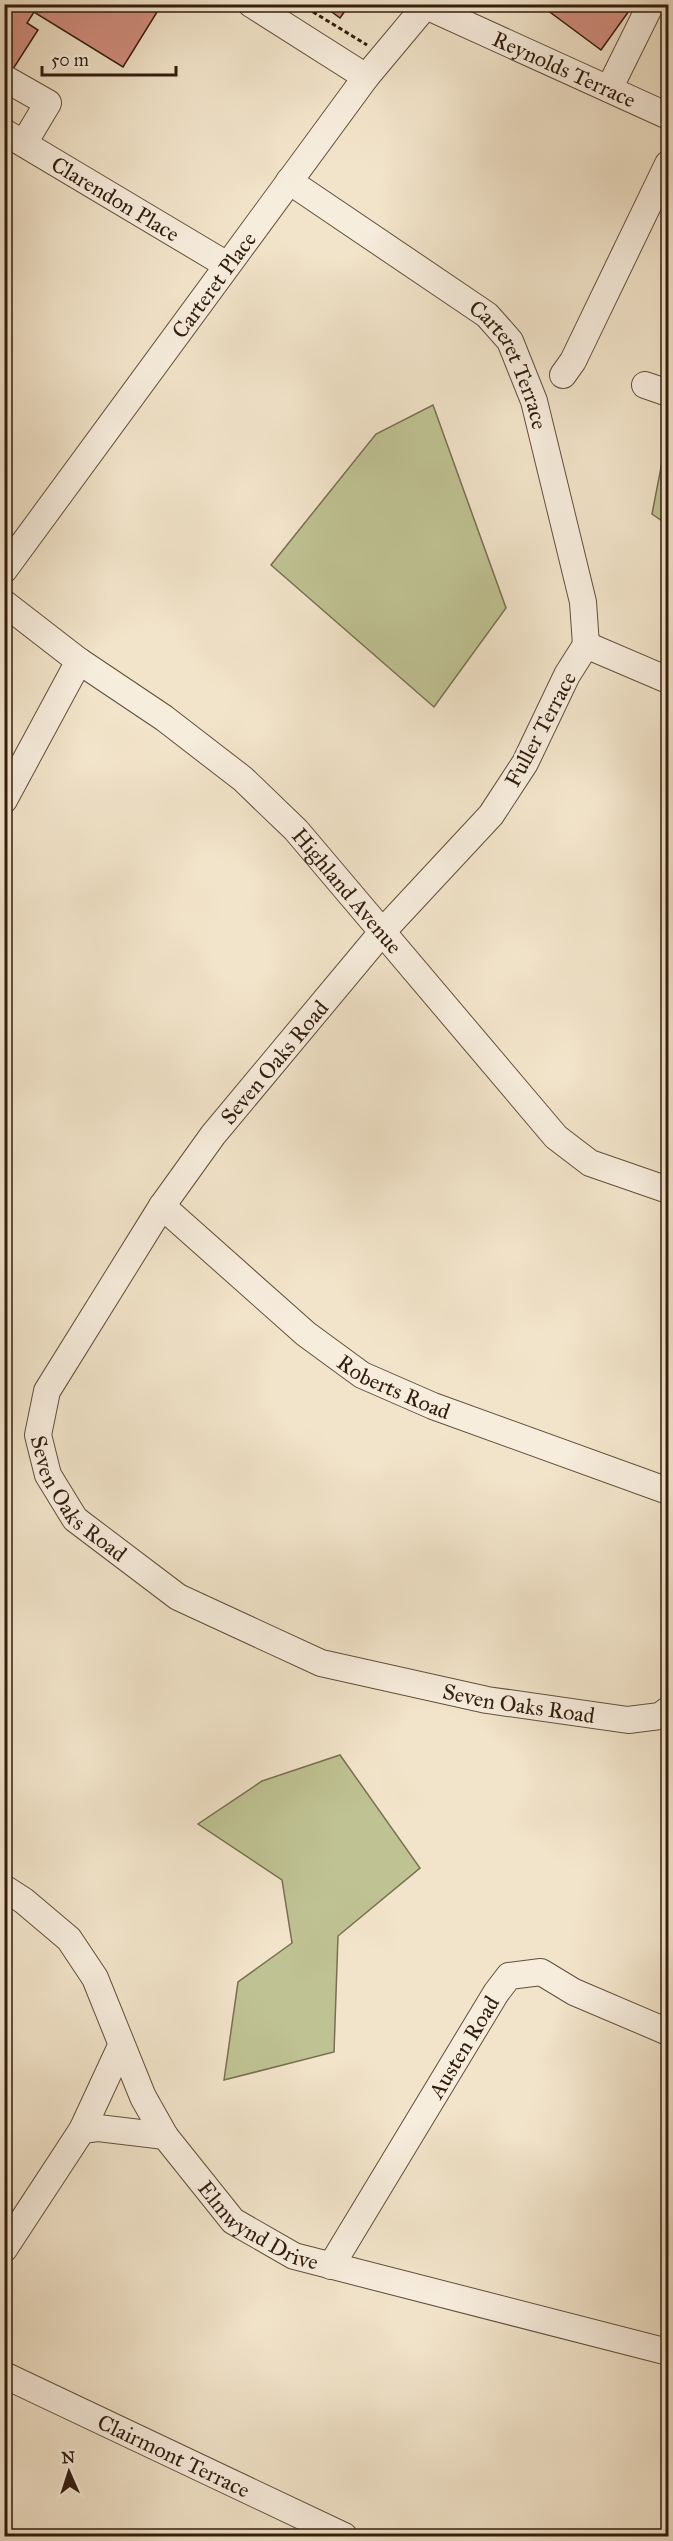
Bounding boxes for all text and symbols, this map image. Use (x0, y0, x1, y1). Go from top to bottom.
street label: Reynolds Terrace (488, 25, 640, 114)
scale bar (42, 39, 176, 77)
text: 50 m (51, 49, 89, 71)
street label: Clarendon Place (46, 150, 184, 248)
street label: Carteret Place (166, 226, 262, 344)
street label: Carteret Terrace (464, 294, 553, 432)
street label: Fuller Terrace (499, 667, 582, 791)
street label: Highland Avenue (286, 822, 408, 959)
street label: Seven Oaks Road (215, 995, 334, 1130)
street label: Roberts Road (332, 1348, 454, 1425)
street label: Seven Oaks Road (25, 1433, 132, 1567)
street label: Seven Oaks Road (440, 1678, 597, 1729)
street label: Austen Road (422, 1991, 505, 2104)
street label: Elmwynd Drive (192, 2175, 321, 2276)
street label: Clairmont Terrace (93, 2408, 254, 2503)
north arrow (39, 2442, 99, 2502)
text: N (61, 2448, 76, 2467)

